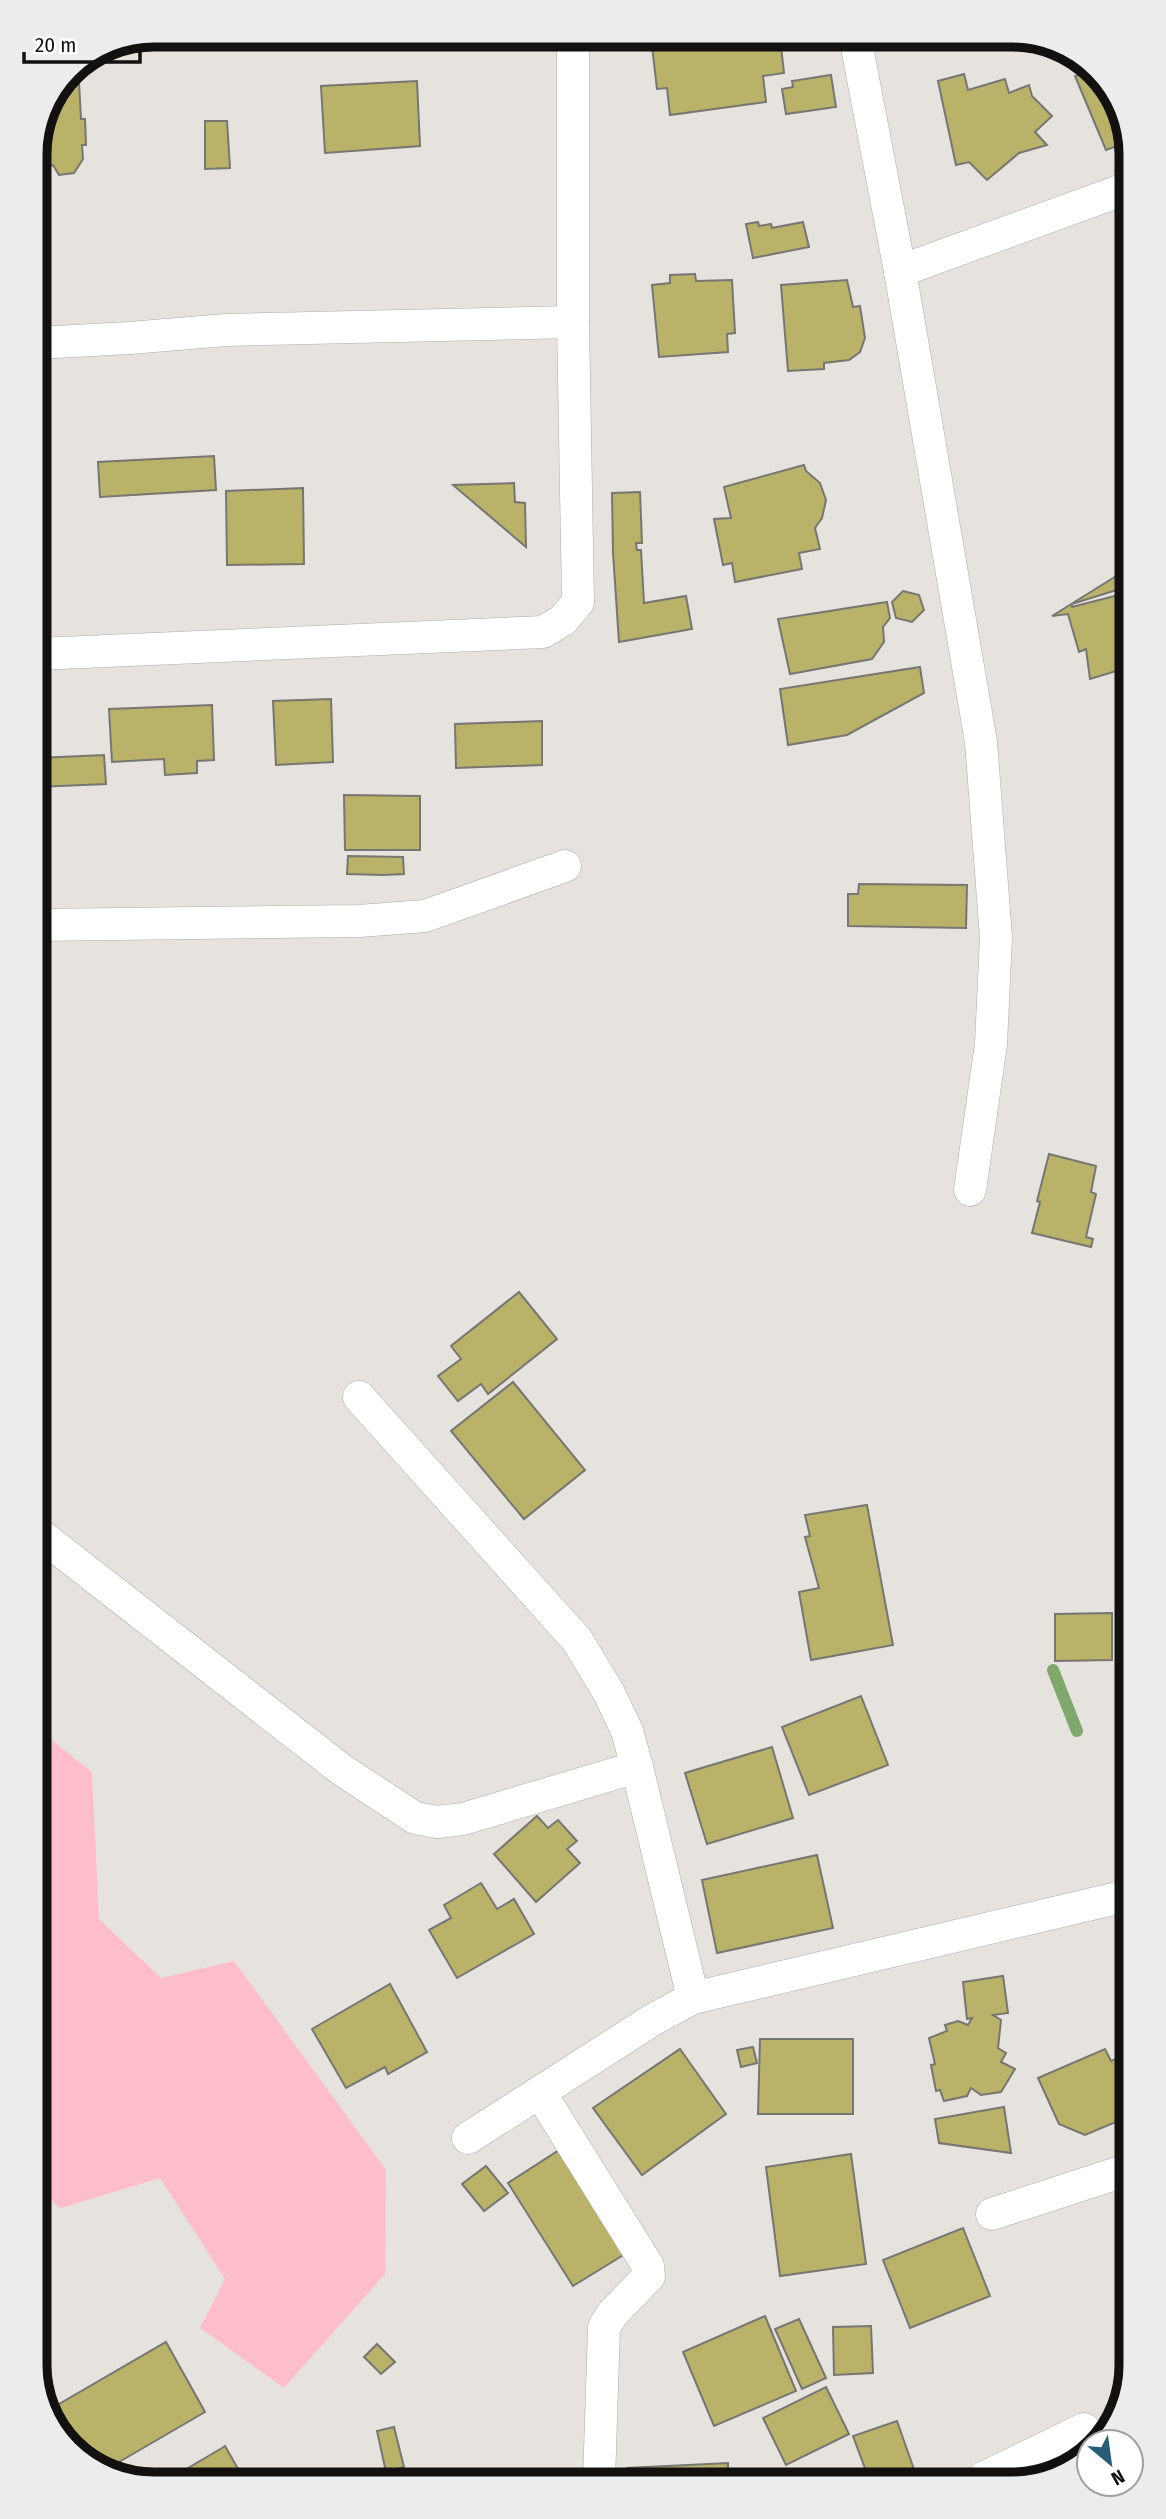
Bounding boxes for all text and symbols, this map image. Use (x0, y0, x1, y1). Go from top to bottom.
scale bar (24, 21, 140, 65)
text: 20 m (35, 32, 76, 58)
north arrow (1075, 2428, 1145, 2498)
text: N (1107, 2465, 1129, 2490)

